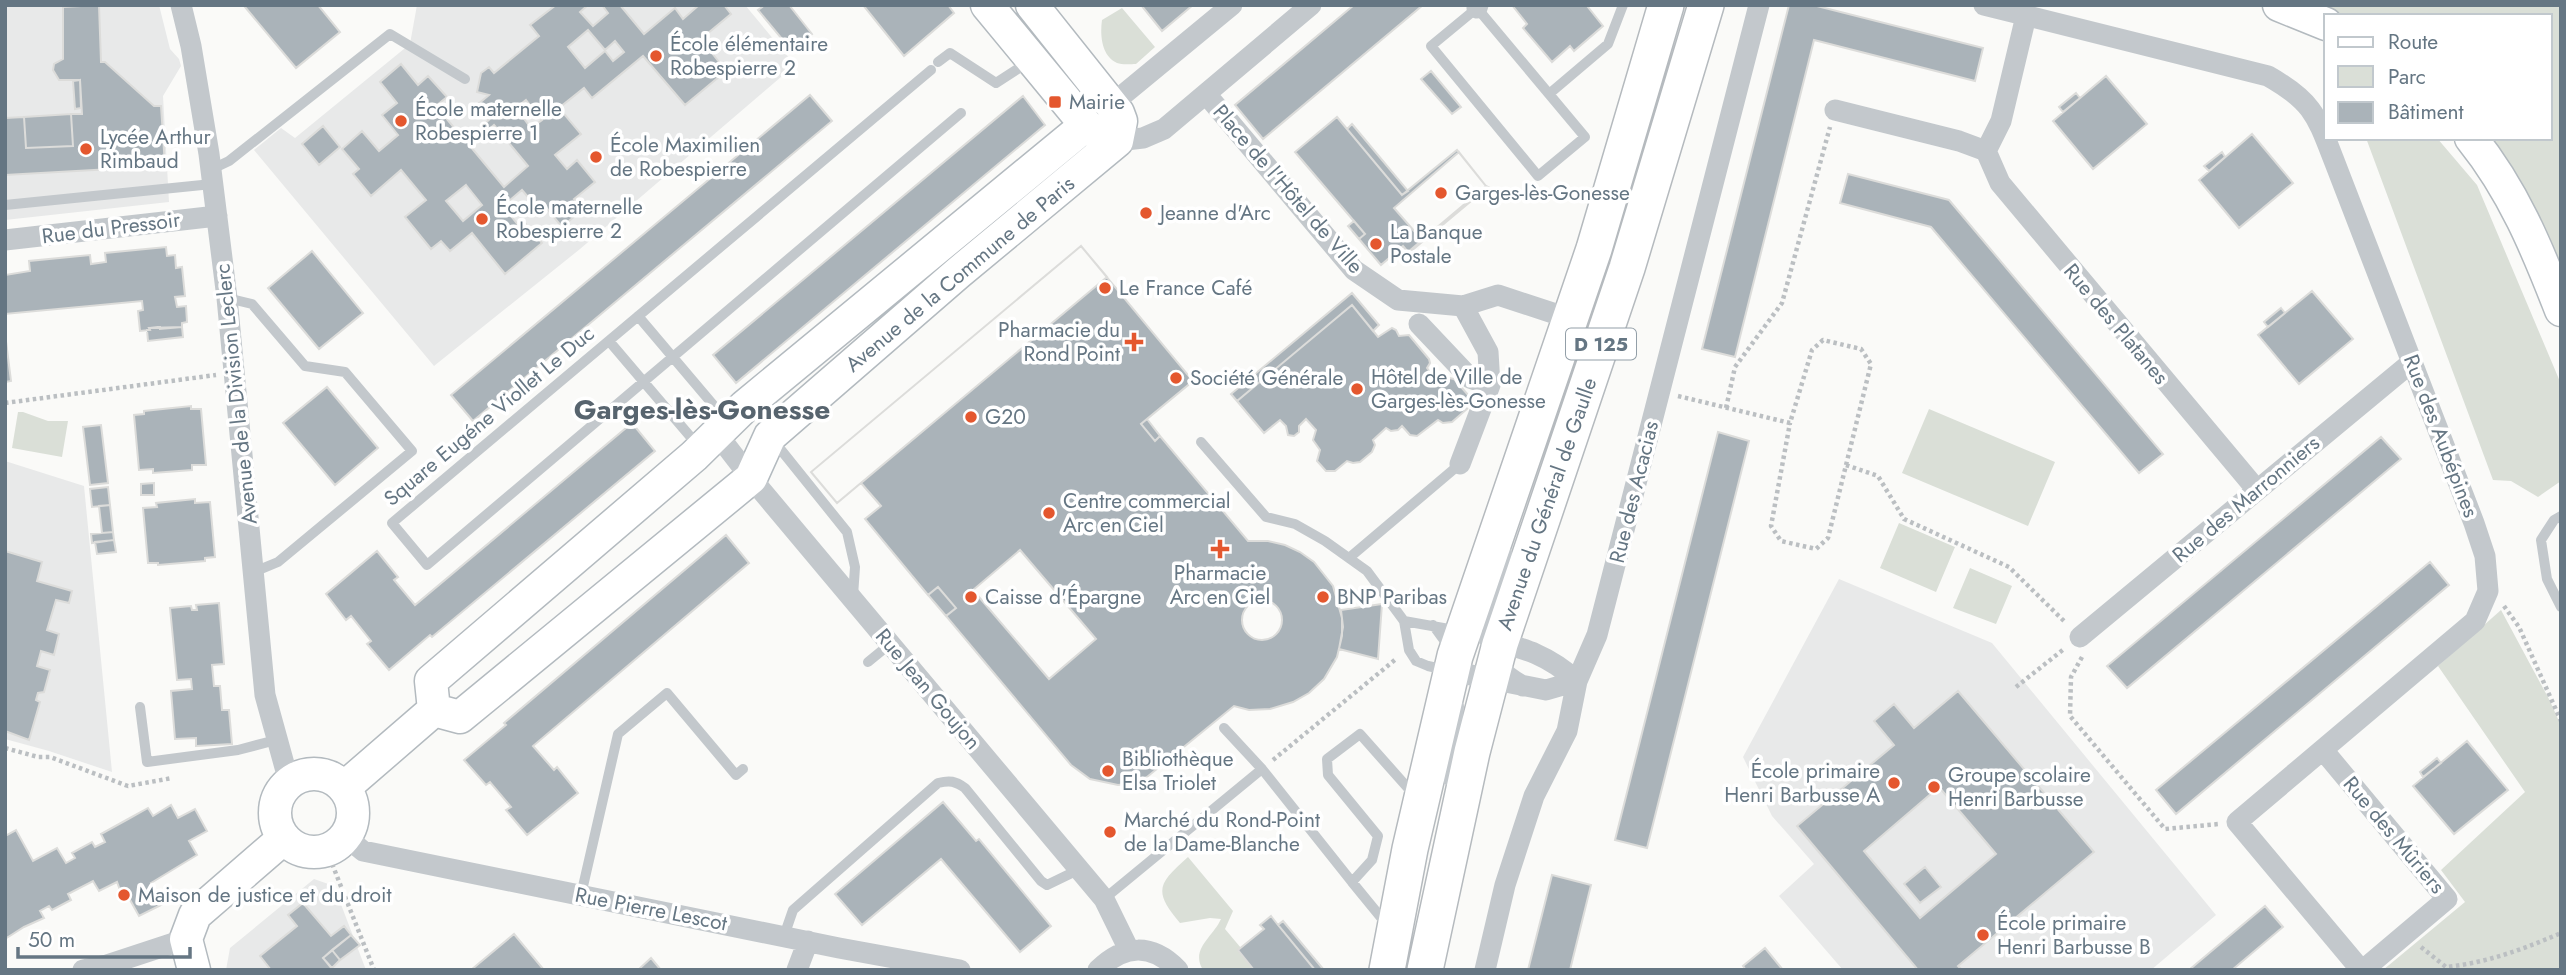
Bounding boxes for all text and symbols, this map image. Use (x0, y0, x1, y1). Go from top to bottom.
legend (2324, 14, 2552, 140)
text: Route (2388, 27, 2438, 57)
place label: École élémentaire Robespierre 2 (670, 29, 828, 83)
marker: École élémentaire Robespierre 2 (648, 48, 664, 64)
text: Parc (2388, 62, 2426, 92)
place label: Mairie (1069, 87, 1125, 117)
place label: École maternelle Robespierre 1 (415, 94, 562, 148)
marker: Mairie (1047, 94, 1063, 110)
text: Bâtiment (2388, 97, 2464, 127)
street label: Place de l'Hôtel de Ville (1206, 98, 1370, 280)
marker: École maternelle Robespierre 1 (393, 113, 409, 129)
place label: Lycée Arthur Rimbaud (100, 122, 211, 176)
place label: École Maximilien de Robespierre (610, 130, 760, 184)
marker: Lycée Arthur Rimbaud (78, 141, 94, 157)
marker: École Maximilien de Robespierre (588, 149, 604, 165)
street label: Avenue de la Commune de Paris (839, 169, 1081, 379)
place label: Garges-lès-Gonesse (1455, 178, 1630, 208)
marker: Garges-lès-Gonesse (1433, 185, 1449, 201)
place label: École maternelle Robespierre 2 (496, 192, 643, 246)
place label: Jeanne d'Arc (1157, 198, 1271, 228)
street label: Rue du Pressoir (40, 205, 183, 251)
marker: Jeanne d'Arc (1138, 205, 1154, 221)
marker: École maternelle Robespierre 2 (474, 211, 490, 227)
place label: La Banque Postale (1390, 217, 1483, 271)
marker: La Banque Postale (1368, 236, 1384, 252)
street label: Rue des Platanes (2057, 257, 2175, 391)
street label: Avenue de la Division Leclerc (207, 262, 265, 526)
place label: Le France Café (1119, 273, 1253, 303)
marker: Le France Café (1097, 280, 1113, 296)
place label: Pharmacie du Rond Point (998, 315, 1120, 369)
street label: Square Eugéne Viollet Le Duc (377, 319, 601, 513)
road number: D 125 (1566, 328, 1636, 360)
marker: Pharmacie du Rond Point (1126, 334, 1142, 350)
street label: Rue des Aubépines (2396, 350, 2486, 522)
place label: Hôtel de Ville de Garges-lès-Gonesse (1371, 362, 1546, 416)
place label: Société Générale (1190, 363, 1344, 393)
marker: Société Générale (1168, 370, 1184, 386)
street label: Avenue du Général de Gaulle (1490, 374, 1604, 634)
marker: Hôtel de Ville de Garges-lès-Gonesse (1349, 381, 1365, 397)
district label: Garges-lès-Gonesse (574, 389, 830, 430)
place label: G20 (985, 402, 1026, 432)
marker: G20 (963, 409, 979, 425)
street label: Rue des Acacias (1602, 418, 1666, 566)
street label: Rue des Marronniers (2166, 428, 2326, 570)
place label: Centre commercial Arc en Ciel (1063, 486, 1231, 540)
marker: Centre commercial Arc en Ciel (1041, 505, 1057, 521)
marker: Pharmacie Arc en Ciel (1212, 541, 1228, 557)
place label: Pharmacie Arc en Ciel (1170, 558, 1270, 612)
place label: Caisse d'Épargne (985, 582, 1141, 612)
place label: BNP Paribas (1337, 582, 1447, 612)
marker: Caisse d'Épargne (963, 589, 979, 605)
marker: BNP Paribas (1315, 589, 1331, 605)
street label: Rue Jean Goujon (868, 622, 988, 756)
place label: Bibliothèque Elsa Triolet (1122, 744, 1234, 798)
place label: École primaire Henri Barbusse A (1724, 756, 1880, 810)
place label: Groupe scolaire Henri Barbusse (1948, 760, 2091, 814)
marker: Bibliothèque Elsa Triolet (1100, 763, 1116, 779)
street label: Rue des Mûriers (2336, 770, 2452, 900)
marker: École primaire Henri Barbusse A (1886, 775, 1902, 791)
marker: Groupe scolaire Henri Barbusse (1926, 779, 1942, 795)
place label: Marché du Rond-Point de la Dame-Blanche (1124, 805, 1320, 859)
marker: Marché du Rond-Point de la Dame-Blanche (1102, 824, 1118, 840)
place label: Maison de justice et du droit (138, 880, 392, 910)
street label: Rue Pierre Lescot (572, 880, 730, 938)
marker: Maison de justice et du droit (116, 887, 132, 903)
place label: École primaire Henri Barbusse B (1997, 908, 2151, 962)
scale bar (18, 916, 189, 960)
text: 50 m (28, 925, 75, 955)
marker: École primaire Henri Barbusse B (1975, 927, 1991, 943)

